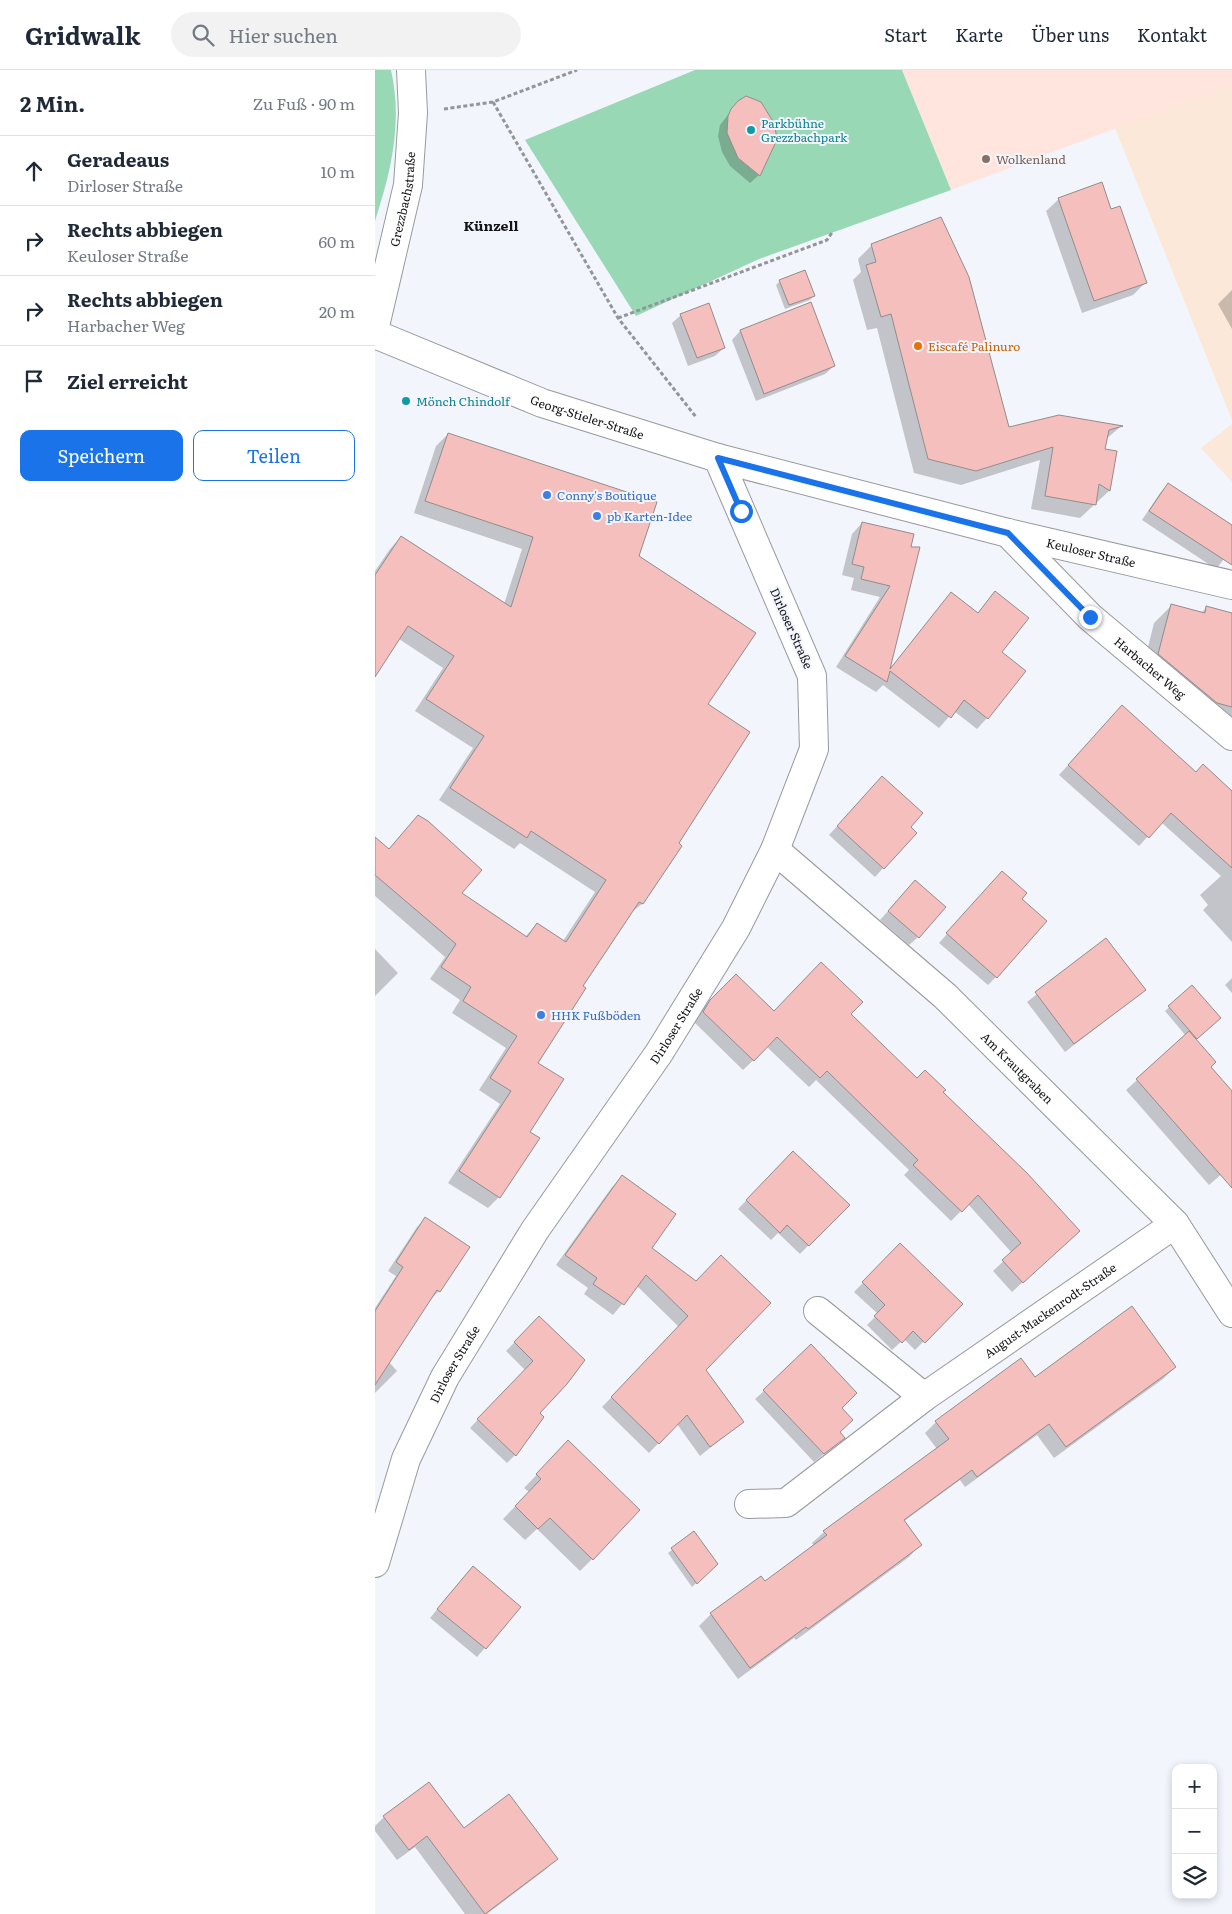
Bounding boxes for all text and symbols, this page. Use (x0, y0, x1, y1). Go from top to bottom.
search box (171, 12, 521, 57)
text: Gridwalk (25, 17, 141, 52)
icon: search (189, 21, 217, 49)
text: Hier suchen (229, 21, 338, 49)
text: Start (884, 21, 927, 48)
text: Karte (955, 21, 1003, 48)
text: Über uns (1031, 21, 1109, 48)
text: Kontakt (1137, 21, 1207, 48)
text: 2 Min. (20, 87, 85, 118)
text: Zu Fuß · 90 m (253, 91, 355, 115)
place label: Parkbühne Grezzbachpark (761, 114, 848, 146)
marker: Parkbühne Grezzbachpark (745, 124, 757, 136)
text: Geradeaus (67, 145, 169, 173)
place label: Wolkenland (996, 150, 1066, 168)
street label: Grezzbachstraße (385, 151, 419, 248)
marker: Wolkenland (980, 153, 992, 165)
icon: ahead (20, 157, 48, 185)
text: 10 m (321, 159, 355, 183)
text: Dirloser Straße (67, 173, 183, 197)
text: Rechts abbiegen (67, 215, 223, 243)
district label: Künzell (463, 215, 519, 235)
icon: right (20, 227, 48, 255)
text: 60 m (318, 229, 355, 253)
text: Keuloser Straße (67, 243, 188, 267)
text: Rechts abbiegen (67, 285, 223, 313)
icon: right (20, 297, 48, 325)
text: 20 m (319, 299, 355, 323)
text: Harbacher Weg (67, 313, 185, 337)
place label: Eiscafé Palinuro (928, 337, 1020, 355)
marker: Eiscafé Palinuro (912, 340, 924, 352)
icon: arrive (20, 367, 48, 395)
text: Ziel erreicht (67, 367, 188, 395)
street label: Georg-Stieler-Straße (528, 390, 646, 443)
place label: Mönch Chindolf (416, 392, 511, 410)
marker: Mönch Chindolf (400, 395, 412, 407)
button: Speichern (20, 430, 183, 481)
button: Teilen (193, 430, 355, 481)
place label: Conny's Boutique (557, 486, 657, 504)
marker: Conny's Boutique (541, 489, 553, 501)
route start (730, 500, 753, 523)
place label: pb Karten-Idee (607, 507, 692, 525)
marker: pb Karten-Idee (591, 510, 603, 522)
street label: Keuloser Straße (1045, 533, 1138, 571)
street label: Dirloser Straße (766, 585, 818, 671)
route end (1079, 606, 1102, 629)
street label: Harbacher Weg (1111, 632, 1190, 703)
street label: Dirloser Straße (645, 984, 706, 1068)
place label: HHK Fußböden (551, 1006, 641, 1024)
marker: HHK Fußböden (535, 1009, 547, 1021)
street label: Am Krautgraben (977, 1028, 1058, 1108)
street label: August-Mackenrodt-Straße (980, 1258, 1120, 1362)
street label: Dirloser Straße (425, 1322, 484, 1406)
map controls (1172, 1764, 1217, 1899)
button: + (1172, 1764, 1217, 1809)
button: − (1172, 1809, 1217, 1854)
button: layers (1172, 1854, 1217, 1899)

